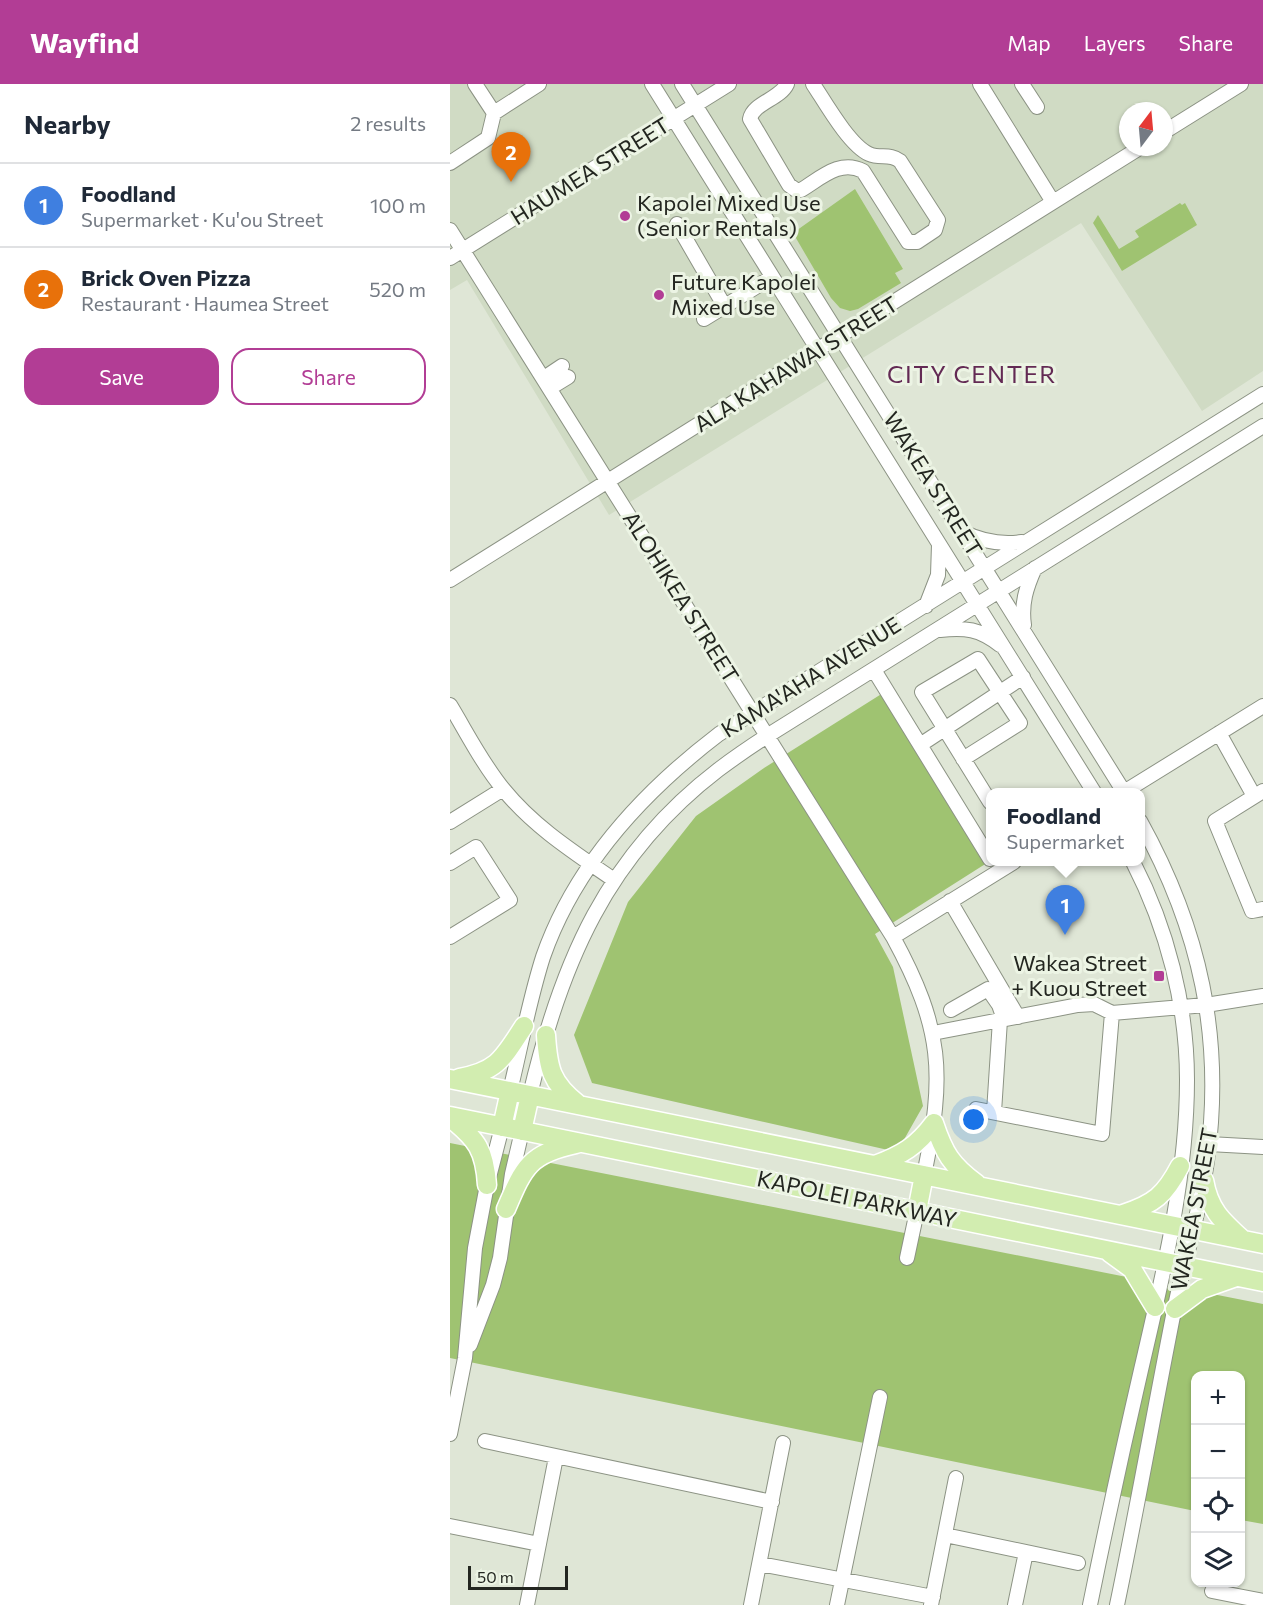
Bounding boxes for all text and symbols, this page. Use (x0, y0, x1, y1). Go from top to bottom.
text: Wayfind (30, 25, 139, 59)
text: Map (1007, 30, 1051, 55)
text: Layers (1084, 30, 1146, 55)
text: Share (1179, 30, 1233, 55)
north arrow (1119, 102, 1173, 156)
text: Nearby (24, 108, 111, 139)
text: 2 results (350, 111, 426, 135)
street label: HAUMEA STREET (505, 111, 674, 230)
pin: 2 (492, 132, 530, 182)
text: Foodland (81, 180, 176, 207)
place label: Kapolei Mixed Use (Senior Rentals) (637, 189, 821, 241)
text: 1 (39, 193, 48, 217)
text: 100 m (370, 193, 426, 217)
text: Supermarket · Ku'ou Street (81, 207, 323, 231)
marker: Kapolei Mixed Use (Senior Rentals) (618, 209, 632, 223)
text: Brick Oven Pizza (81, 264, 251, 291)
place label: Future Kapolei Mixed Use (671, 268, 816, 320)
text: 2 (38, 277, 49, 301)
text: 520 m (369, 277, 426, 301)
marker: Future Kapolei Mixed Use (652, 288, 666, 302)
street label: ALA KAHAWAI STREET (689, 290, 903, 437)
text: Restaurant · Haumea Street (81, 291, 329, 315)
button: Save (24, 348, 219, 405)
button: Share (231, 348, 426, 405)
district label: CITY CENTER (887, 359, 1057, 388)
street label: WAKEA STREET (878, 407, 989, 561)
street label: ALOHIKEA STREET (618, 506, 745, 687)
street label: KAMA'AHA AVENUE (716, 610, 906, 743)
popup (986, 788, 1145, 866)
text: Foodland (1006, 802, 1101, 829)
text: Supermarket (1006, 829, 1125, 853)
pin: 1 (1046, 886, 1084, 935)
place label: Wakea Street + Kuou Street (1011, 949, 1147, 1001)
marker: Wakea Street + Kuou Street (1152, 969, 1166, 983)
your location (959, 1105, 988, 1134)
street label: WAKEA STREET (1165, 1125, 1222, 1292)
street label: KAPOLEI PARKWAY (755, 1164, 959, 1233)
map controls (1191, 1371, 1245, 1587)
button: + (1191, 1371, 1245, 1425)
button: − (1191, 1425, 1245, 1479)
button: locate (1191, 1479, 1245, 1533)
button: layers (1191, 1533, 1245, 1587)
scale bar (468, 1563, 568, 1590)
text: 50 m (477, 1567, 514, 1586)

